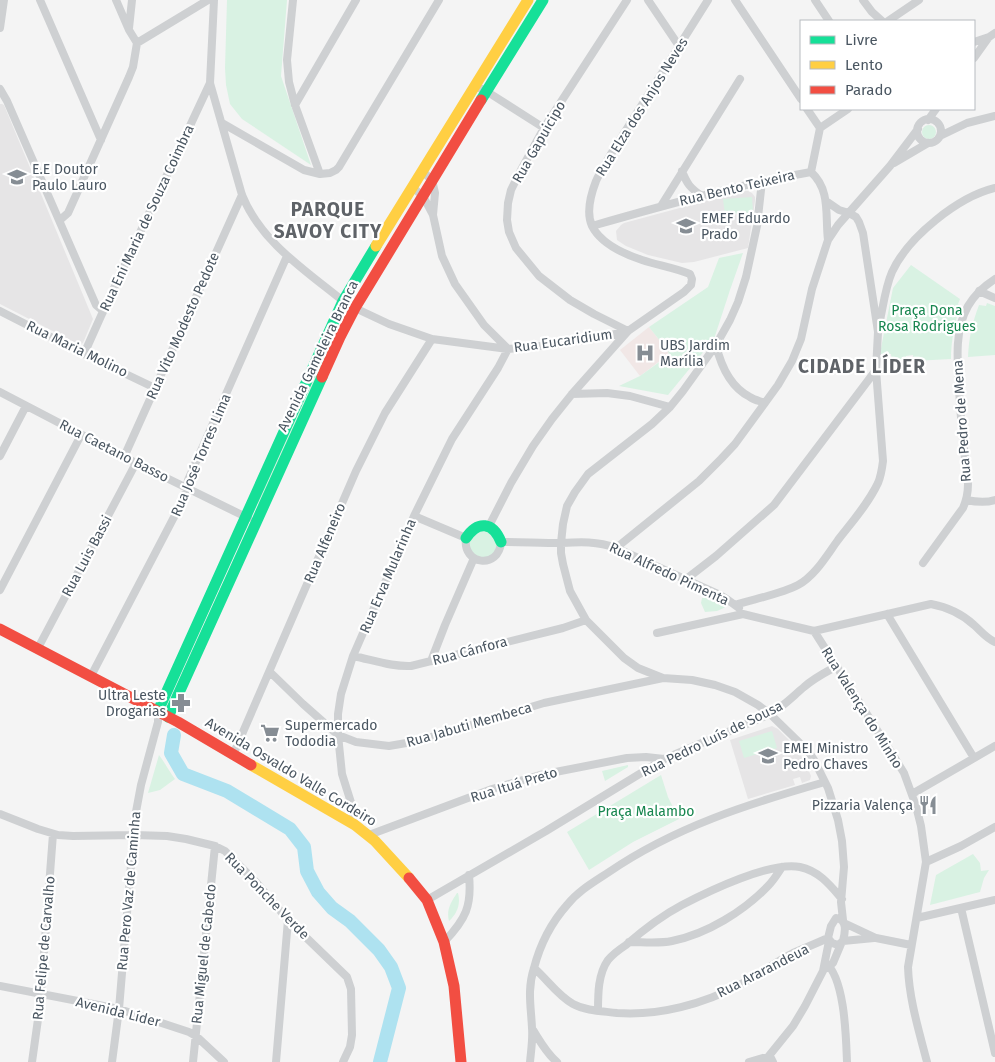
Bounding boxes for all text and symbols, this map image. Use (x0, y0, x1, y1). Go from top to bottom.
legend (800, 20, 975, 110)
text: Livre (845, 31, 878, 49)
street label: Rua Elza dos Anjos Neves (592, 34, 692, 179)
text: Lento (845, 56, 883, 74)
text: Parado (845, 81, 892, 99)
street label: Rua Gapuicipo (509, 98, 569, 186)
street label: Rua Eni Maria de Souza Coimbra (96, 122, 198, 314)
place label: E.E Doutor Paulo Lauro (32, 161, 107, 194)
school or university icon: E.E Doutor Paulo Lauro (6, 166, 28, 188)
street label: Rua Bento Teixeira (678, 166, 796, 210)
district label: PARQUE SAVOY CITY (274, 198, 382, 243)
place label: EMEF Eduardo Prado (701, 210, 790, 243)
school or university icon: EMEF Eduardo Prado (675, 215, 697, 237)
street label: Rua Vito Modesto Pedote (143, 250, 223, 402)
street label: Avenida Gameleira Branca (274, 278, 362, 434)
park label: Praça Dona Rosa Rodrigues (878, 302, 976, 335)
street label: Rua Maria Molino (24, 317, 130, 381)
street label: Rua Eucaridium (513, 326, 613, 356)
place label: UBS Jardim Marília (660, 337, 730, 370)
hospital icon: UBS Jardim Marília (634, 342, 656, 364)
district label: CIDADE LÍDER (798, 353, 926, 378)
street label: Rua Pedro de Mena (949, 359, 975, 483)
street label: Rua José Torres Lima (167, 391, 235, 519)
street label: Rua Caetano Basso (56, 416, 172, 486)
street label: Rua Alfeneiro (301, 500, 349, 586)
street label: Rua Luis Bassi (58, 512, 116, 600)
street label: Rua Erva Mularinha (356, 516, 420, 636)
street label: Rua Alfredo Pimenta (606, 539, 732, 609)
street label: Rua Cánfora (431, 633, 509, 669)
street label: Rua Valença do Minho (818, 644, 906, 772)
place label: Ultra Leste Drogarias (98, 687, 166, 720)
pharmacy icon: Ultra Leste Drogarias (170, 692, 192, 714)
street label: Rua Pedro Luís de Sousa (638, 697, 786, 781)
street label: Rua Jabuti Membeca (404, 699, 534, 751)
street label: Avenida Osvaldo Valle Cordeiro (202, 714, 380, 830)
place label: Supermercado Tododia (285, 717, 377, 750)
supermarket icon: Supermercado Tododia (259, 722, 281, 744)
place label: EMEI Ministro Pedro Chaves (783, 740, 868, 773)
school or university icon: EMEI Ministro Pedro Chaves (757, 745, 779, 767)
street label: Rua Ituá Preto (468, 764, 560, 806)
restaurant icon: Pizzaria Valença (917, 794, 939, 816)
place label: Pizzaria Valença (812, 797, 913, 814)
park label: Praça Malambo (598, 803, 694, 820)
street label: Rua Pero Vaz de Caminha (114, 811, 144, 971)
street label: Rua Ponche Verde (221, 849, 313, 943)
street label: Rua Felipe de Carvalho (29, 875, 59, 1021)
street label: Rua Miguel de Cabedo (188, 883, 220, 1025)
street label: Rua Ararandeua (714, 940, 812, 1002)
street label: Avenida Líder (74, 993, 163, 1031)

